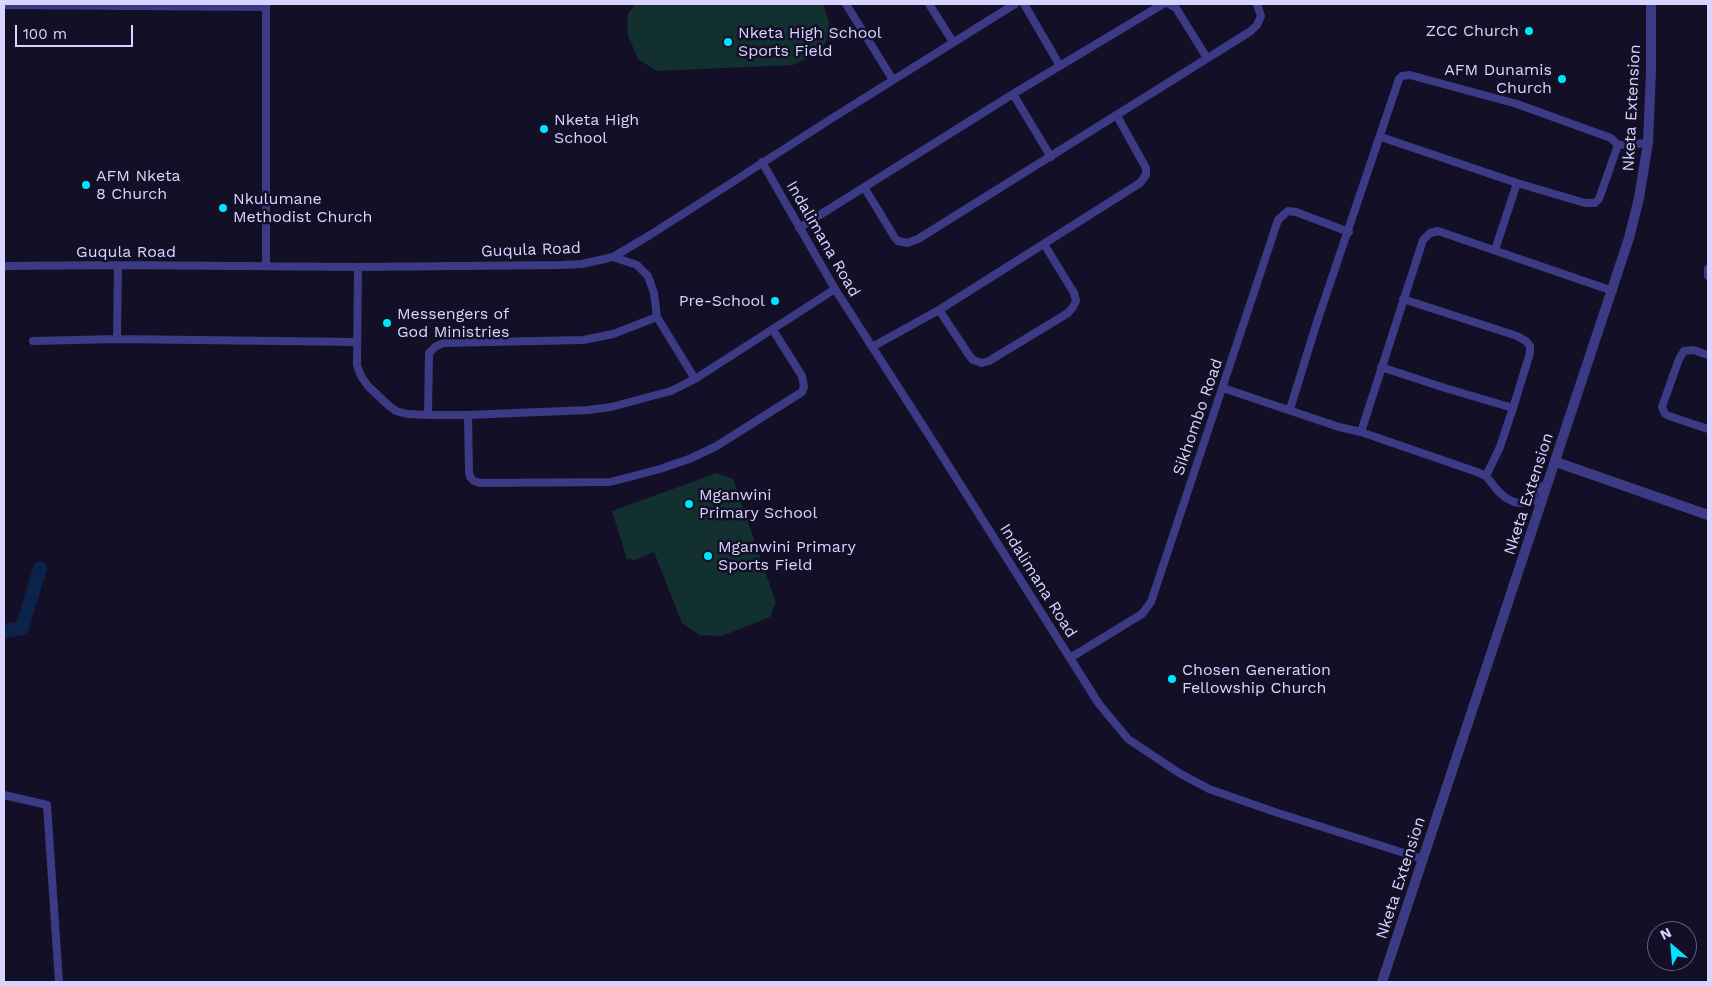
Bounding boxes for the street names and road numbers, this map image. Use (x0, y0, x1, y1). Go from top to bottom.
street label: Nketa Extension (1619, 44, 1645, 172)
street label: Indalimana Road (782, 178, 864, 300)
street label: Guqula Road (481, 239, 581, 261)
street label: Guqula Road (76, 242, 176, 262)
street label: Sikhombo Road (1169, 356, 1227, 478)
street label: Nketa Extension (1500, 430, 1558, 558)
street label: Indalimana Road (995, 521, 1081, 641)
street label: Nketa Extension (1372, 814, 1430, 942)

